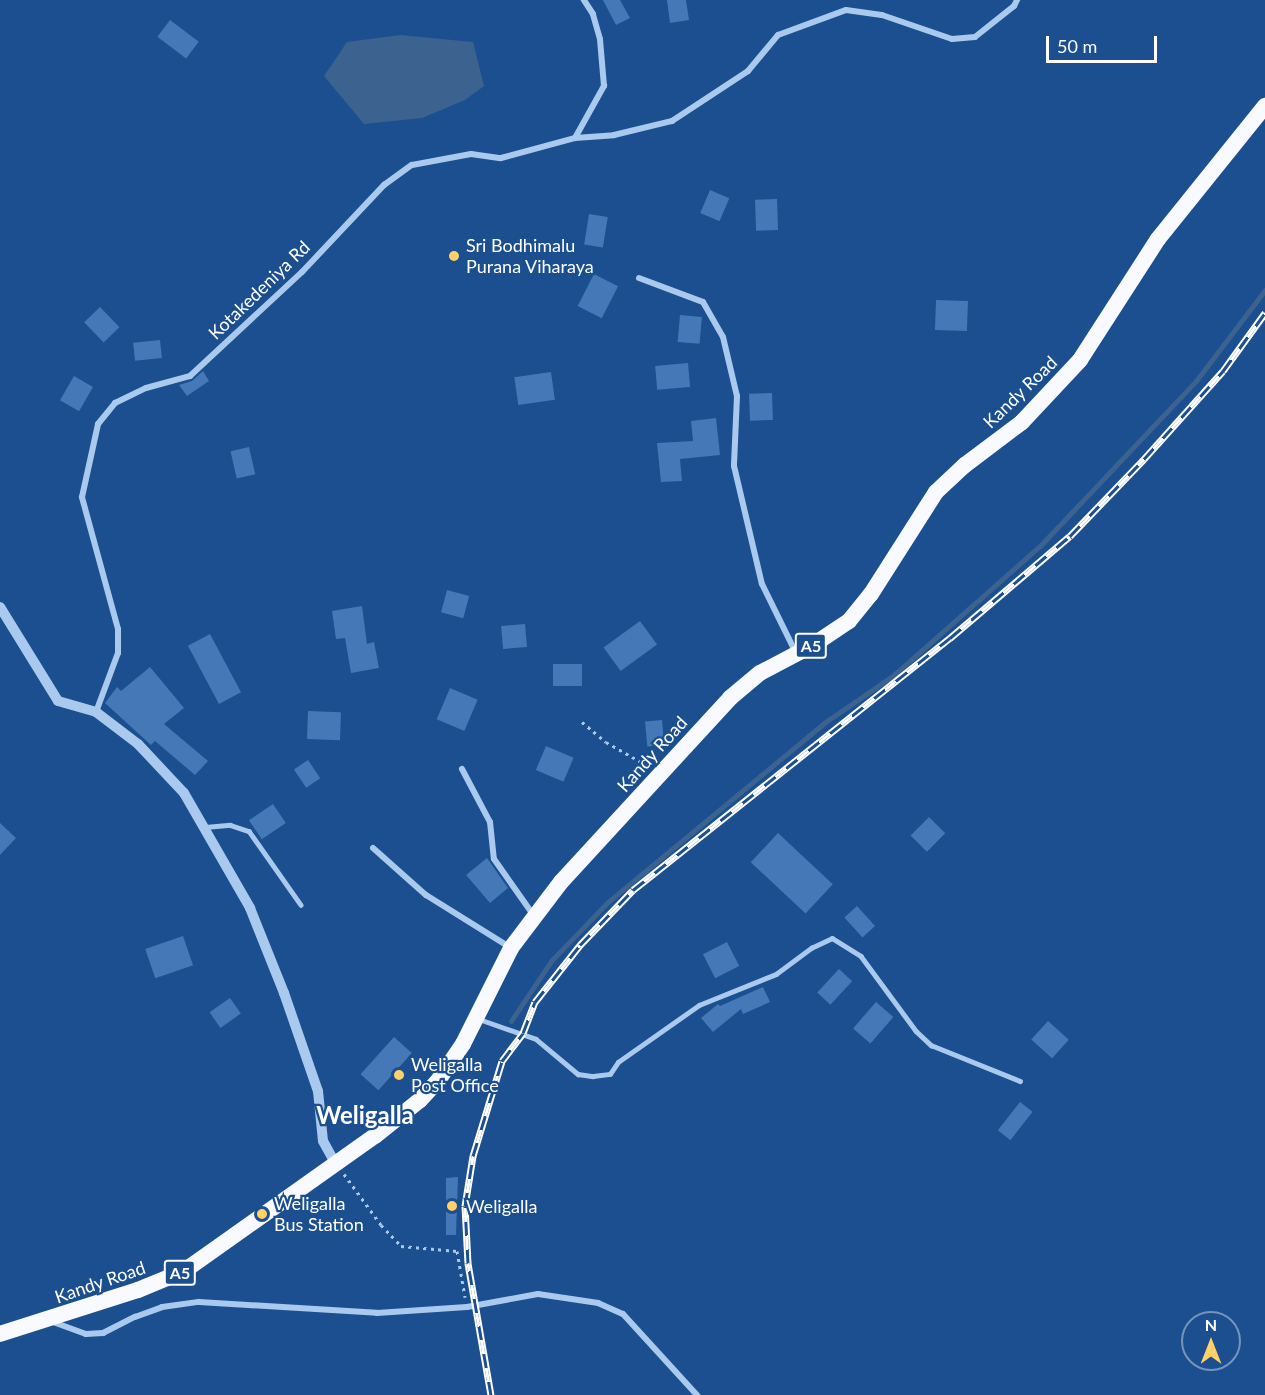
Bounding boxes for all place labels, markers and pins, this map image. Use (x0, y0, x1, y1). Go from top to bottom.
place label: Sri Bodhimalu Purana Viharaya (466, 235, 594, 278)
marker: Sri Bodhimalu Purana Viharaya (447, 249, 461, 263)
place label: Weligalla Post Office (411, 1054, 499, 1096)
marker: Weligalla Post Office (392, 1068, 406, 1082)
place label: Weligalla Bus Station (274, 1193, 364, 1236)
place label: Weligalla (466, 1195, 537, 1217)
marker: Weligalla (443, 1197, 461, 1215)
marker: Weligalla Bus Station (255, 1207, 269, 1221)

